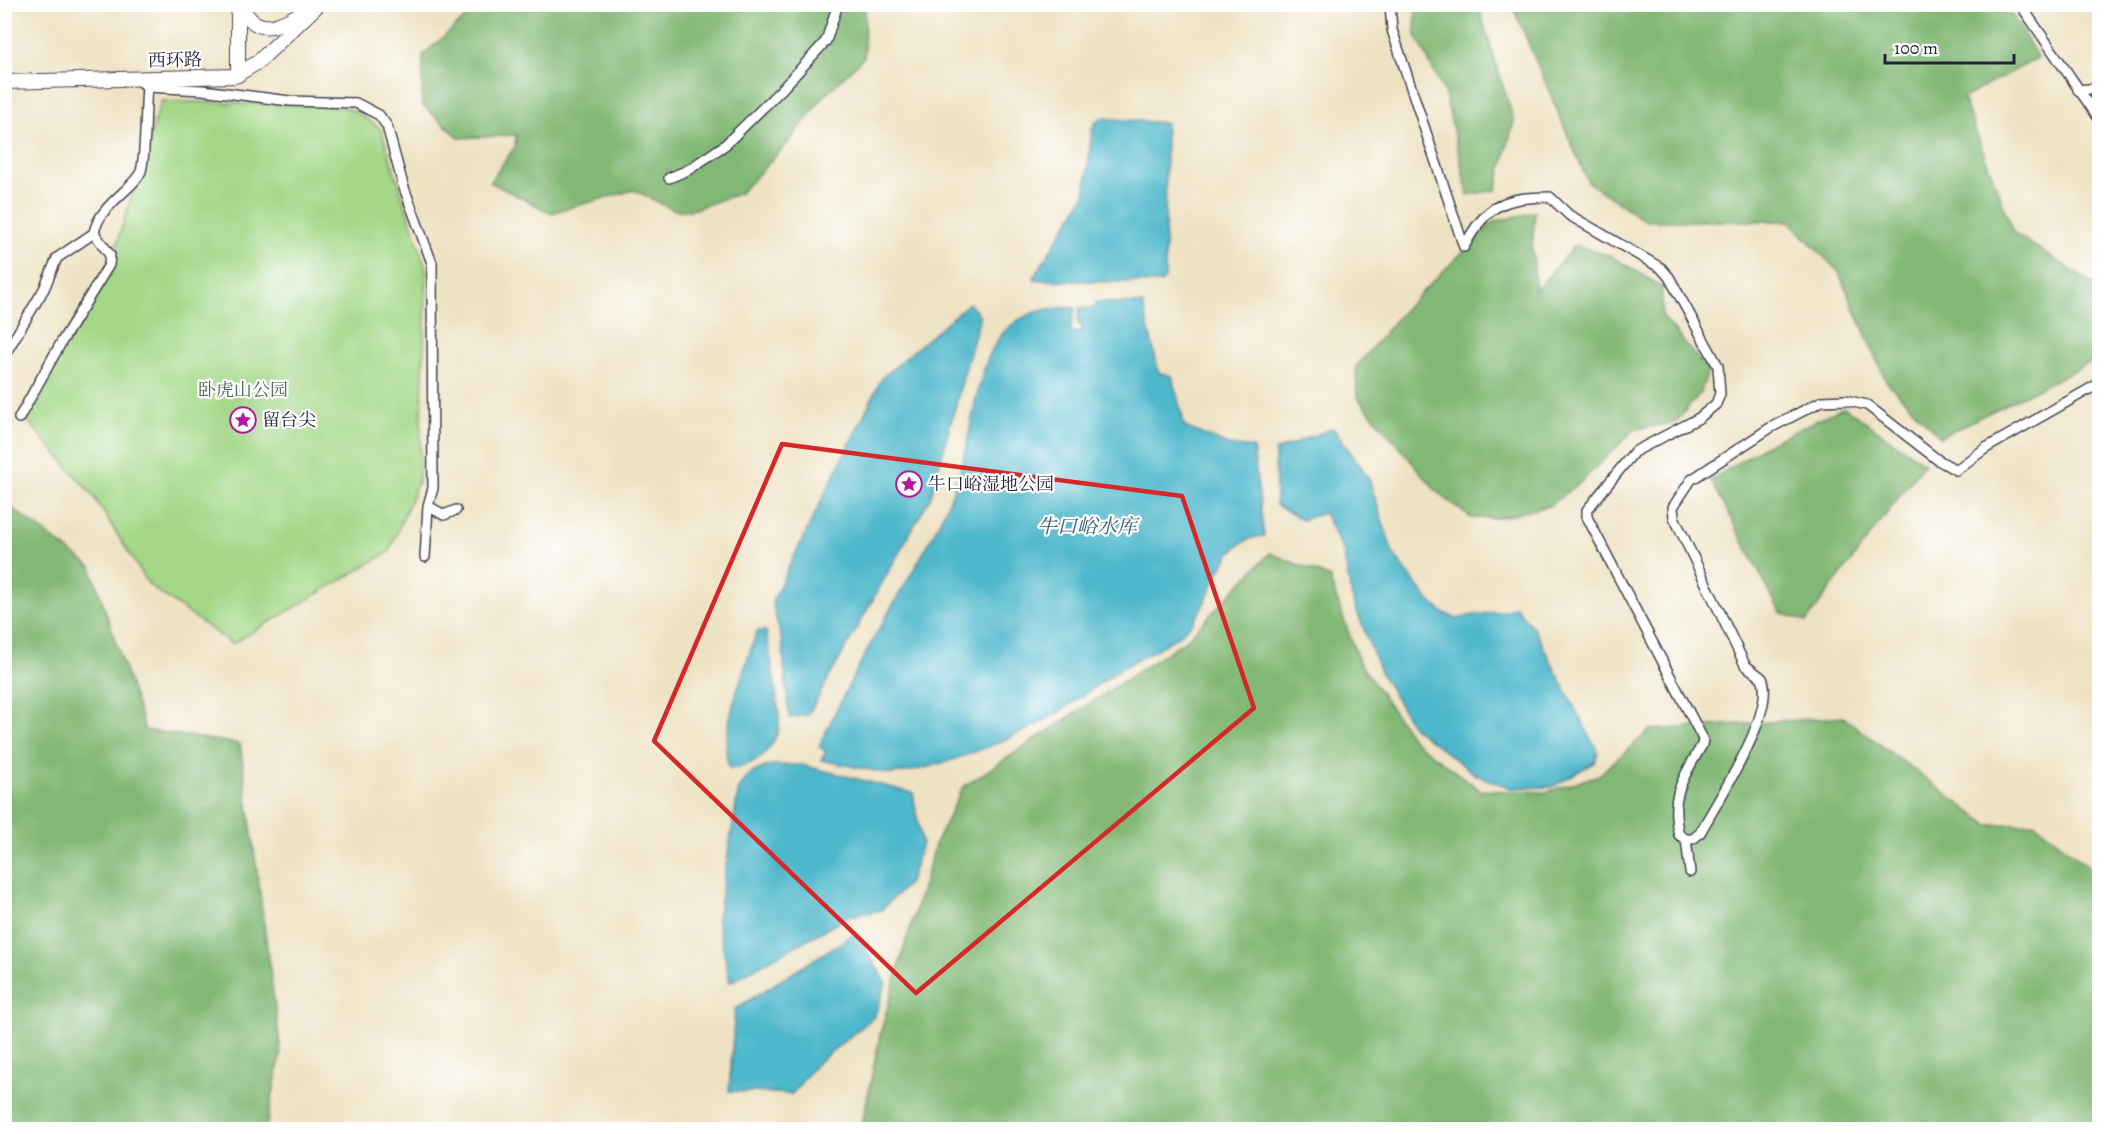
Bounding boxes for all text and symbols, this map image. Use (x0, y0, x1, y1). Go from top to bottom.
scale bar (1885, 27, 2014, 65)
text: 100 m (1894, 36, 1938, 60)
street label: 西环路 (148, 48, 202, 72)
park label: 卧虎山公园 (198, 378, 288, 402)
place icon: 留台尖 (228, 405, 258, 435)
place label: 留台尖 (262, 408, 316, 432)
place icon: 牛口峪湿地公园 (894, 469, 924, 499)
place label: 牛口峪湿地公园 (928, 472, 1054, 496)
water label: 牛口峪水库 (1037, 513, 1140, 540)

